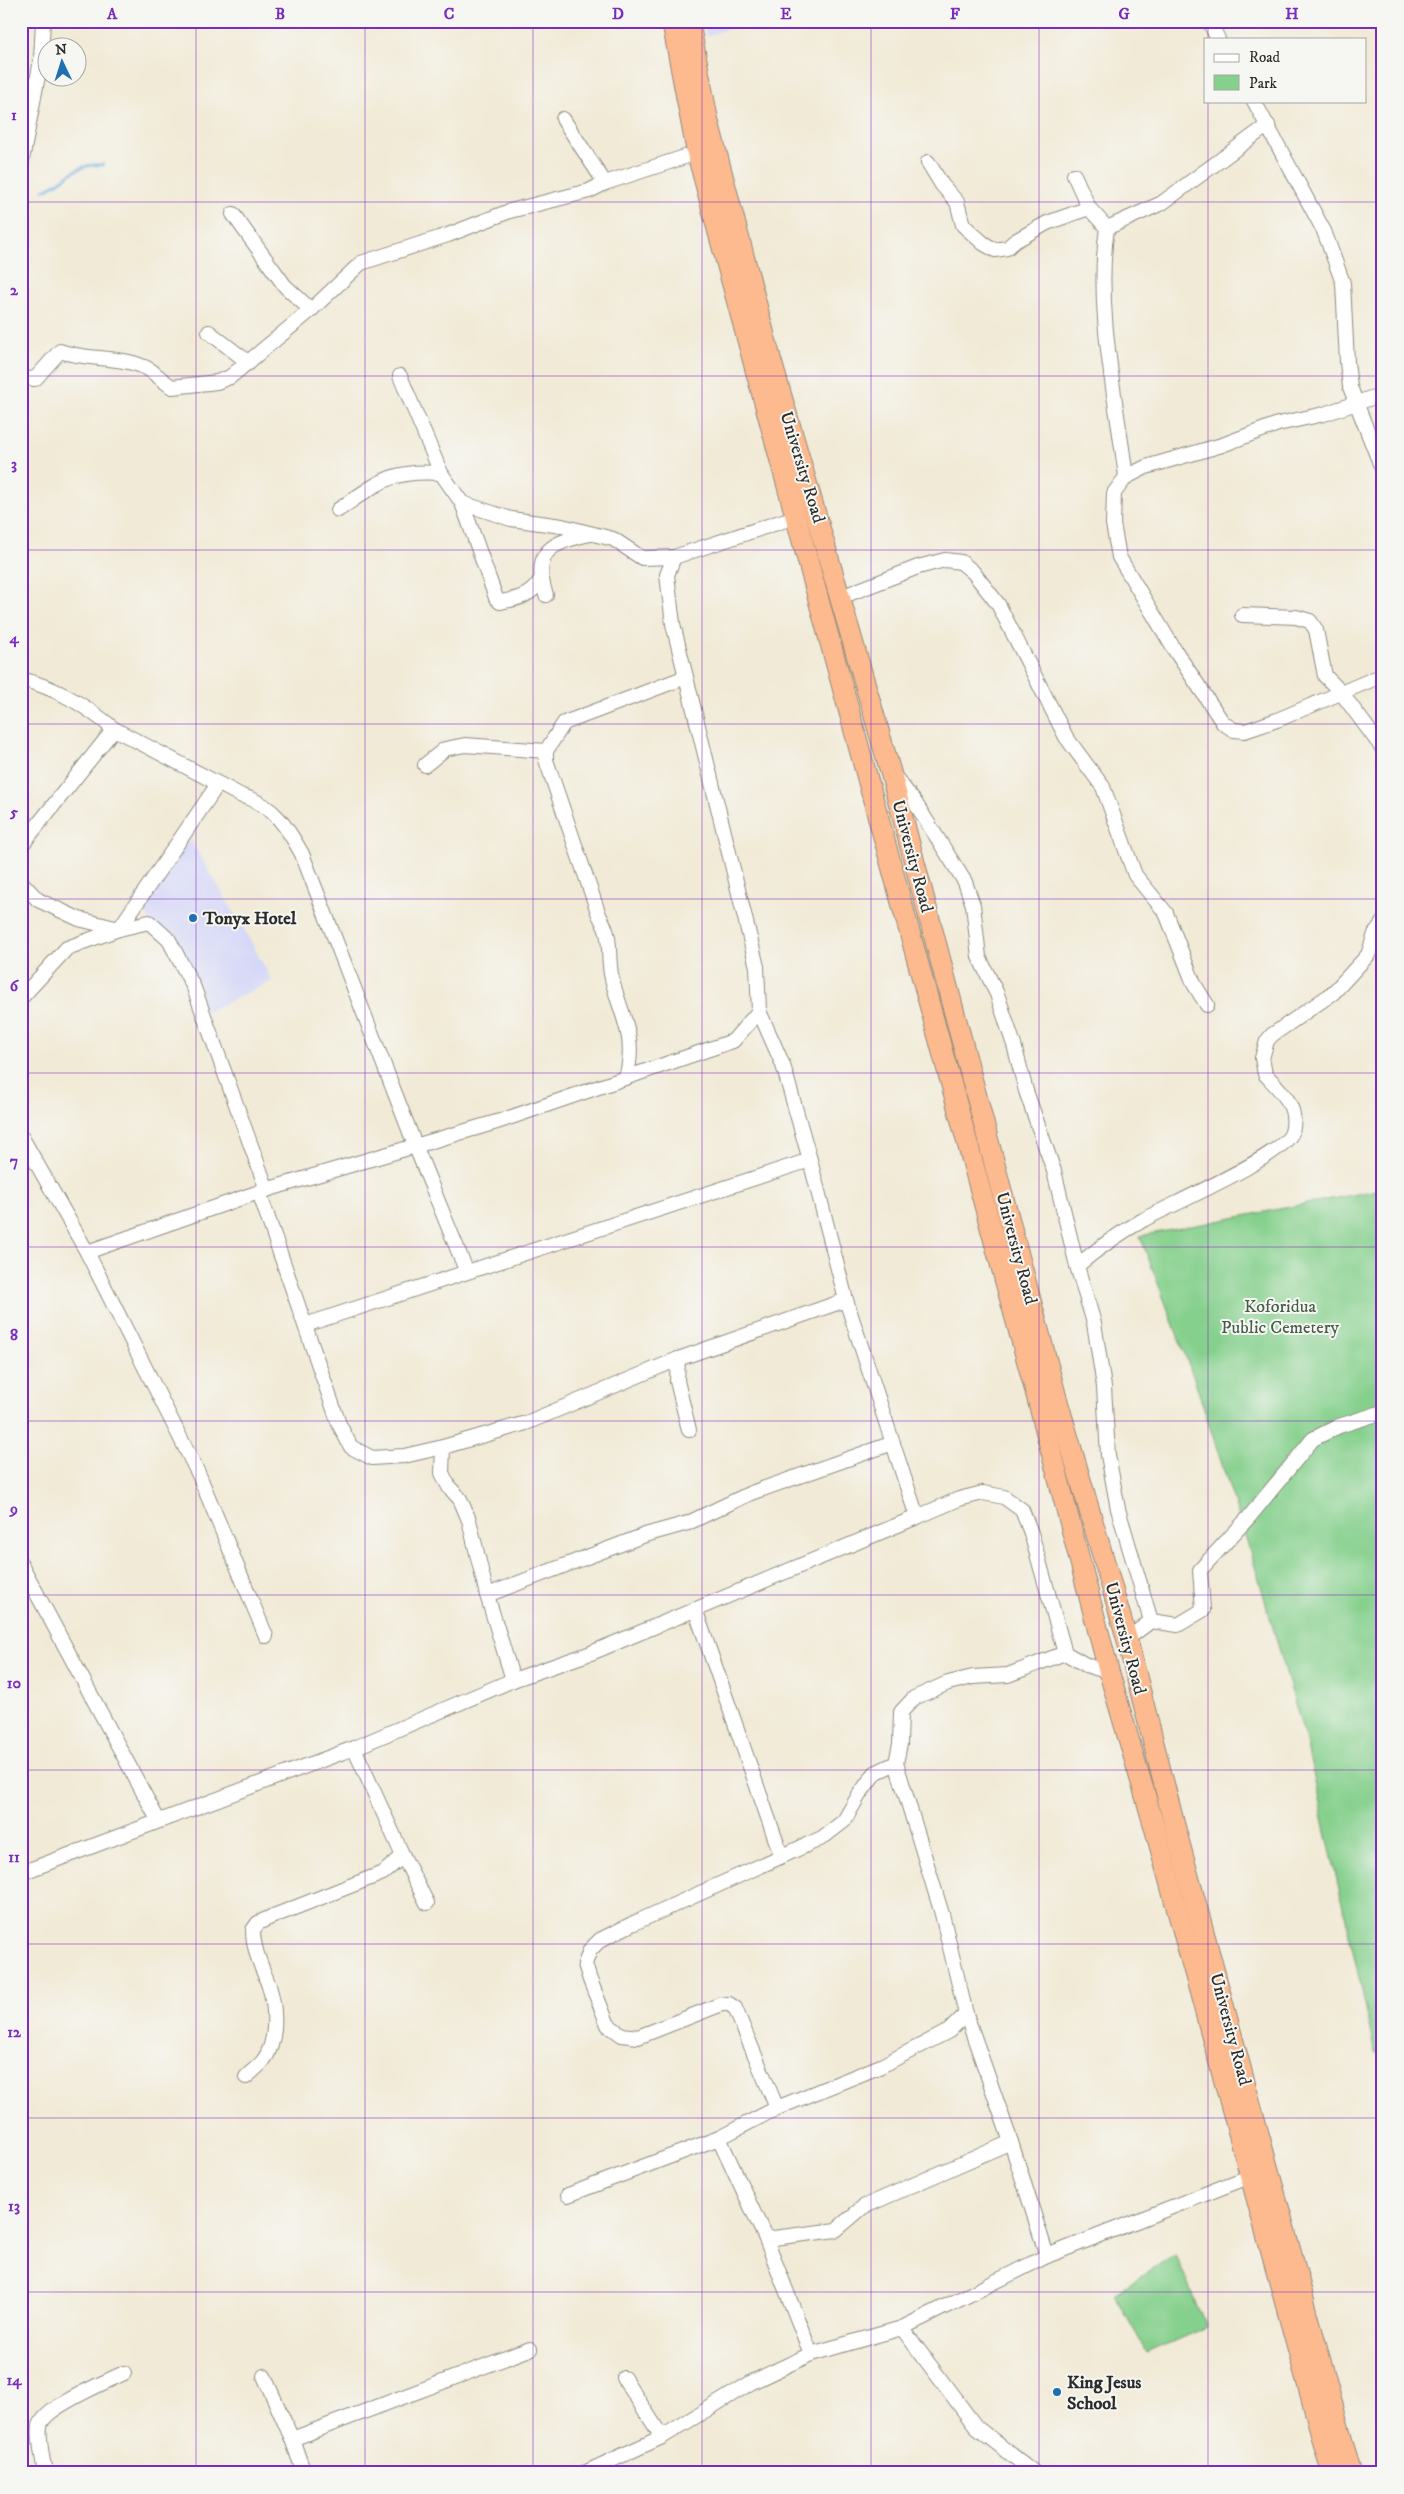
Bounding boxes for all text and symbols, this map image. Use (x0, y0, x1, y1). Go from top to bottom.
text: A (106, 4, 118, 24)
text: B (275, 4, 285, 24)
text: C (444, 4, 454, 24)
text: D (612, 4, 624, 24)
text: E (780, 4, 792, 24)
text: F (950, 4, 960, 24)
text: G (1118, 4, 1130, 24)
text: H (1285, 4, 1299, 24)
north arrow (38, 38, 88, 88)
legend (1204, 38, 1366, 102)
text: N (55, 41, 68, 59)
text: Road (1249, 48, 1281, 67)
text: Park (1249, 74, 1278, 93)
text: 1 (11, 105, 17, 125)
text: 2 (10, 280, 19, 300)
street label: University Road (775, 409, 829, 526)
text: 3 (11, 454, 17, 474)
text: 4 (8, 628, 19, 648)
street label: University Road (886, 798, 938, 915)
text: 5 (9, 802, 18, 822)
place label: Tonyx Hotel (202, 908, 297, 930)
marker: Tonyx Hotel (187, 912, 199, 924)
text: 6 (10, 976, 20, 996)
text: 7 (10, 1151, 18, 1171)
street label: University Road (990, 1190, 1042, 1307)
park label: Koforidua Public Cemetery (1221, 1296, 1339, 1339)
text: 8 (10, 1325, 18, 1345)
text: 9 (9, 1499, 18, 1519)
street label: University Road (1099, 1580, 1151, 1697)
text: 10 (7, 1673, 22, 1693)
text: 11 (8, 1847, 20, 1867)
street label: University Road (1204, 1971, 1256, 2088)
text: 12 (7, 2022, 22, 2042)
text: 13 (8, 2196, 20, 2216)
text: 14 (6, 2370, 22, 2390)
place label: King Jesus School (1067, 2372, 1141, 2415)
marker: King Jesus School (1051, 2386, 1063, 2398)

